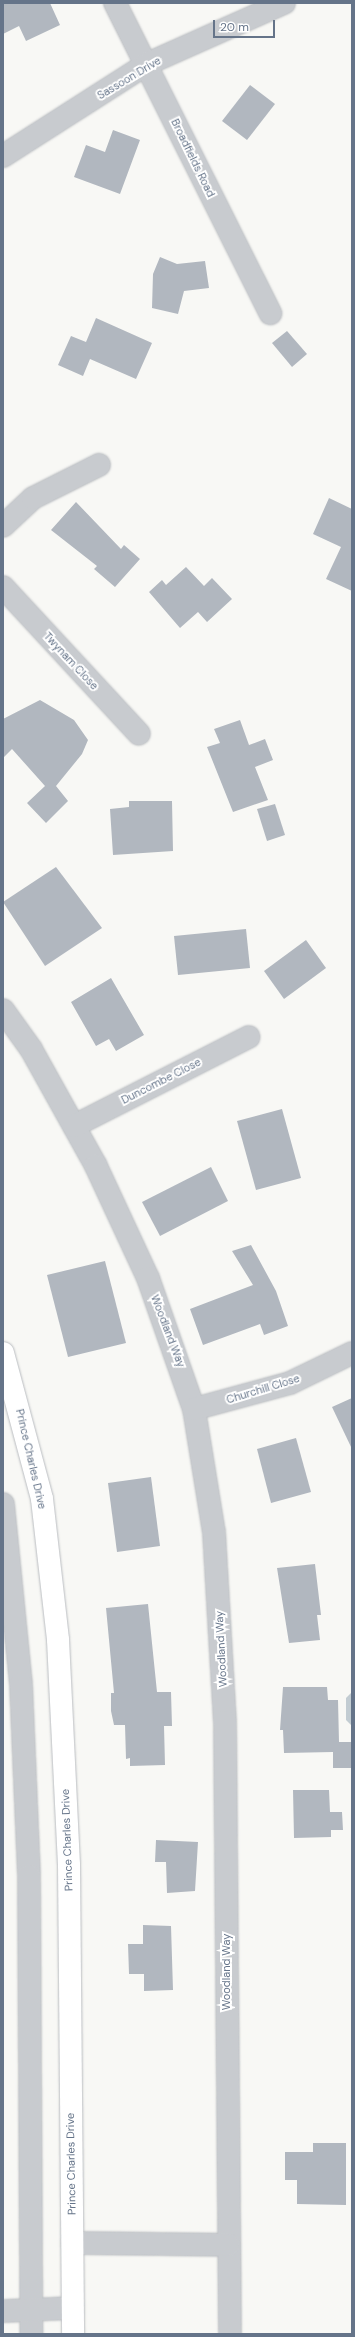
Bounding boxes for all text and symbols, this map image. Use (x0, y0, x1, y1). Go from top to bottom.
scale bar (215, 12, 277, 38)
text: 20 m (220, 19, 249, 35)
street label: Sassoon Drive (95, 54, 163, 102)
street label: Broadfields Road (168, 117, 218, 199)
street label: Twynam Close (41, 630, 101, 692)
street label: Duncombe Close (119, 1055, 203, 1107)
street label: Woodland Way (148, 1293, 188, 1369)
street label: Churchill Close (225, 1372, 301, 1406)
street label: Prince Charles Drive (13, 1408, 49, 1510)
street label: Woodland Way (212, 1610, 230, 1688)
street label: Prince Charles Drive (59, 1789, 75, 1891)
street label: Woodland Way (219, 1934, 233, 2010)
street label: Prince Charles Drive (64, 2113, 78, 2215)

